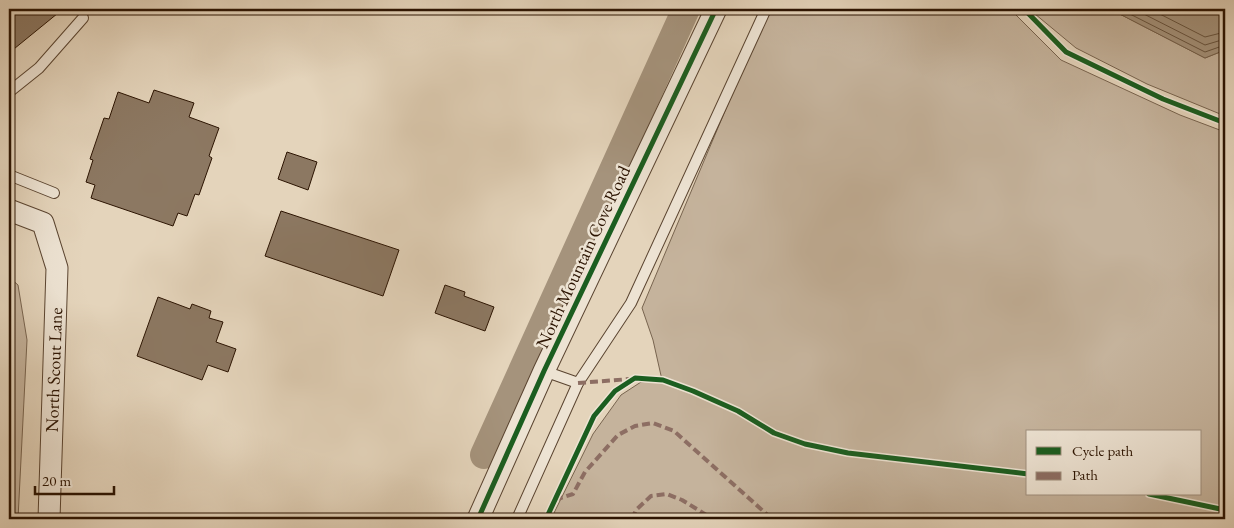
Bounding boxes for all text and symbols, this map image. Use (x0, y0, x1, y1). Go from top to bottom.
street label: North Mountain Cove Road (530, 161, 635, 352)
street label: North Scout Lane (40, 307, 67, 433)
legend (1026, 430, 1202, 496)
text: Cycle path (1072, 441, 1134, 460)
scale bar (35, 463, 114, 495)
text: Path (1072, 465, 1098, 484)
text: 20 m (42, 471, 71, 490)

